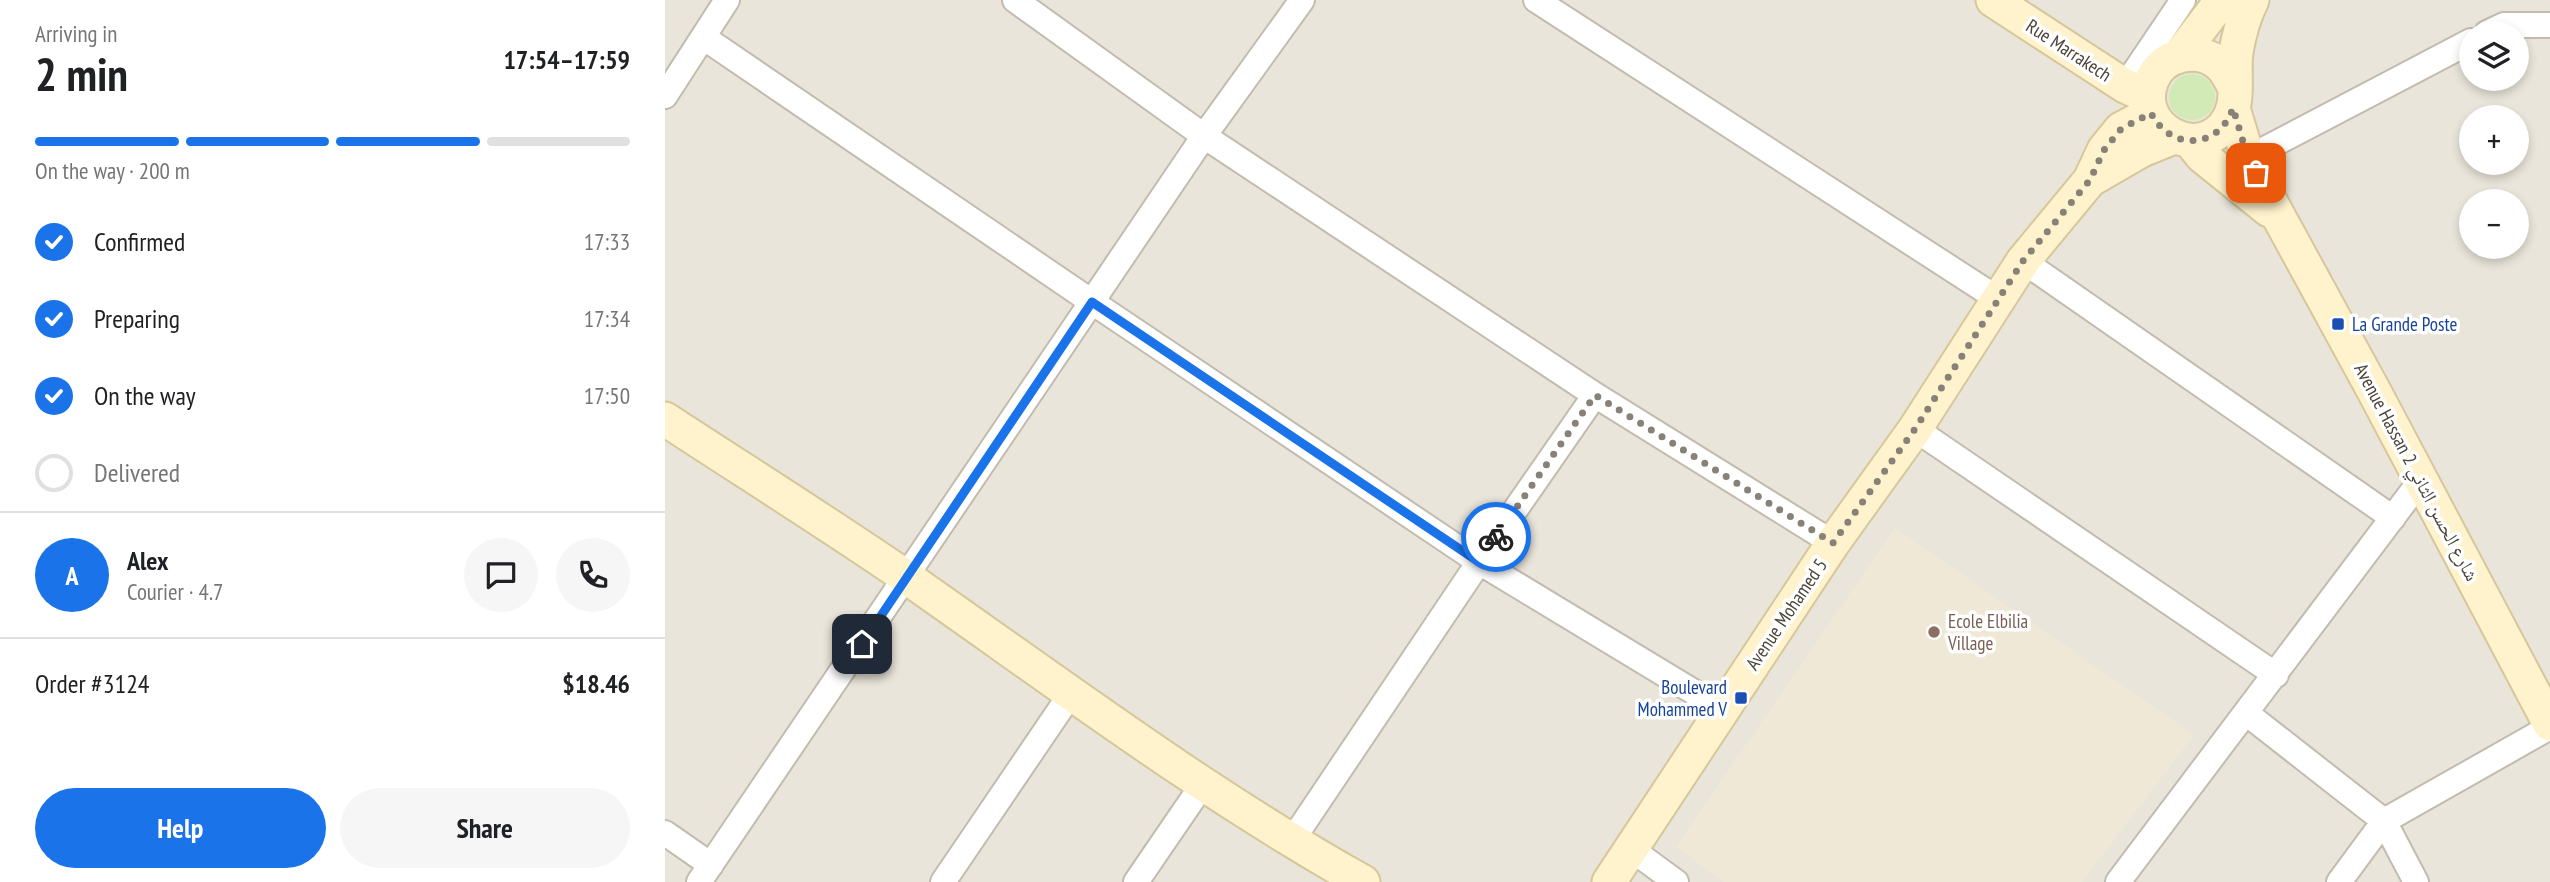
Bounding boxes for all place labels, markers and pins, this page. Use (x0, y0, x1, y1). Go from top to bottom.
pin (2226, 143, 2286, 203)
place label: La Grande Poste (2352, 312, 2458, 336)
marker: La Grande Poste (2330, 316, 2346, 332)
place label: Ecole Elbilia Village (1947, 609, 2028, 655)
pin (832, 614, 892, 674)
marker: Ecole Elbilia Village (1926, 624, 1942, 640)
place label: Boulevard Mohammed V (1638, 675, 1727, 721)
marker: Boulevard Mohammed V (1733, 690, 1749, 706)

